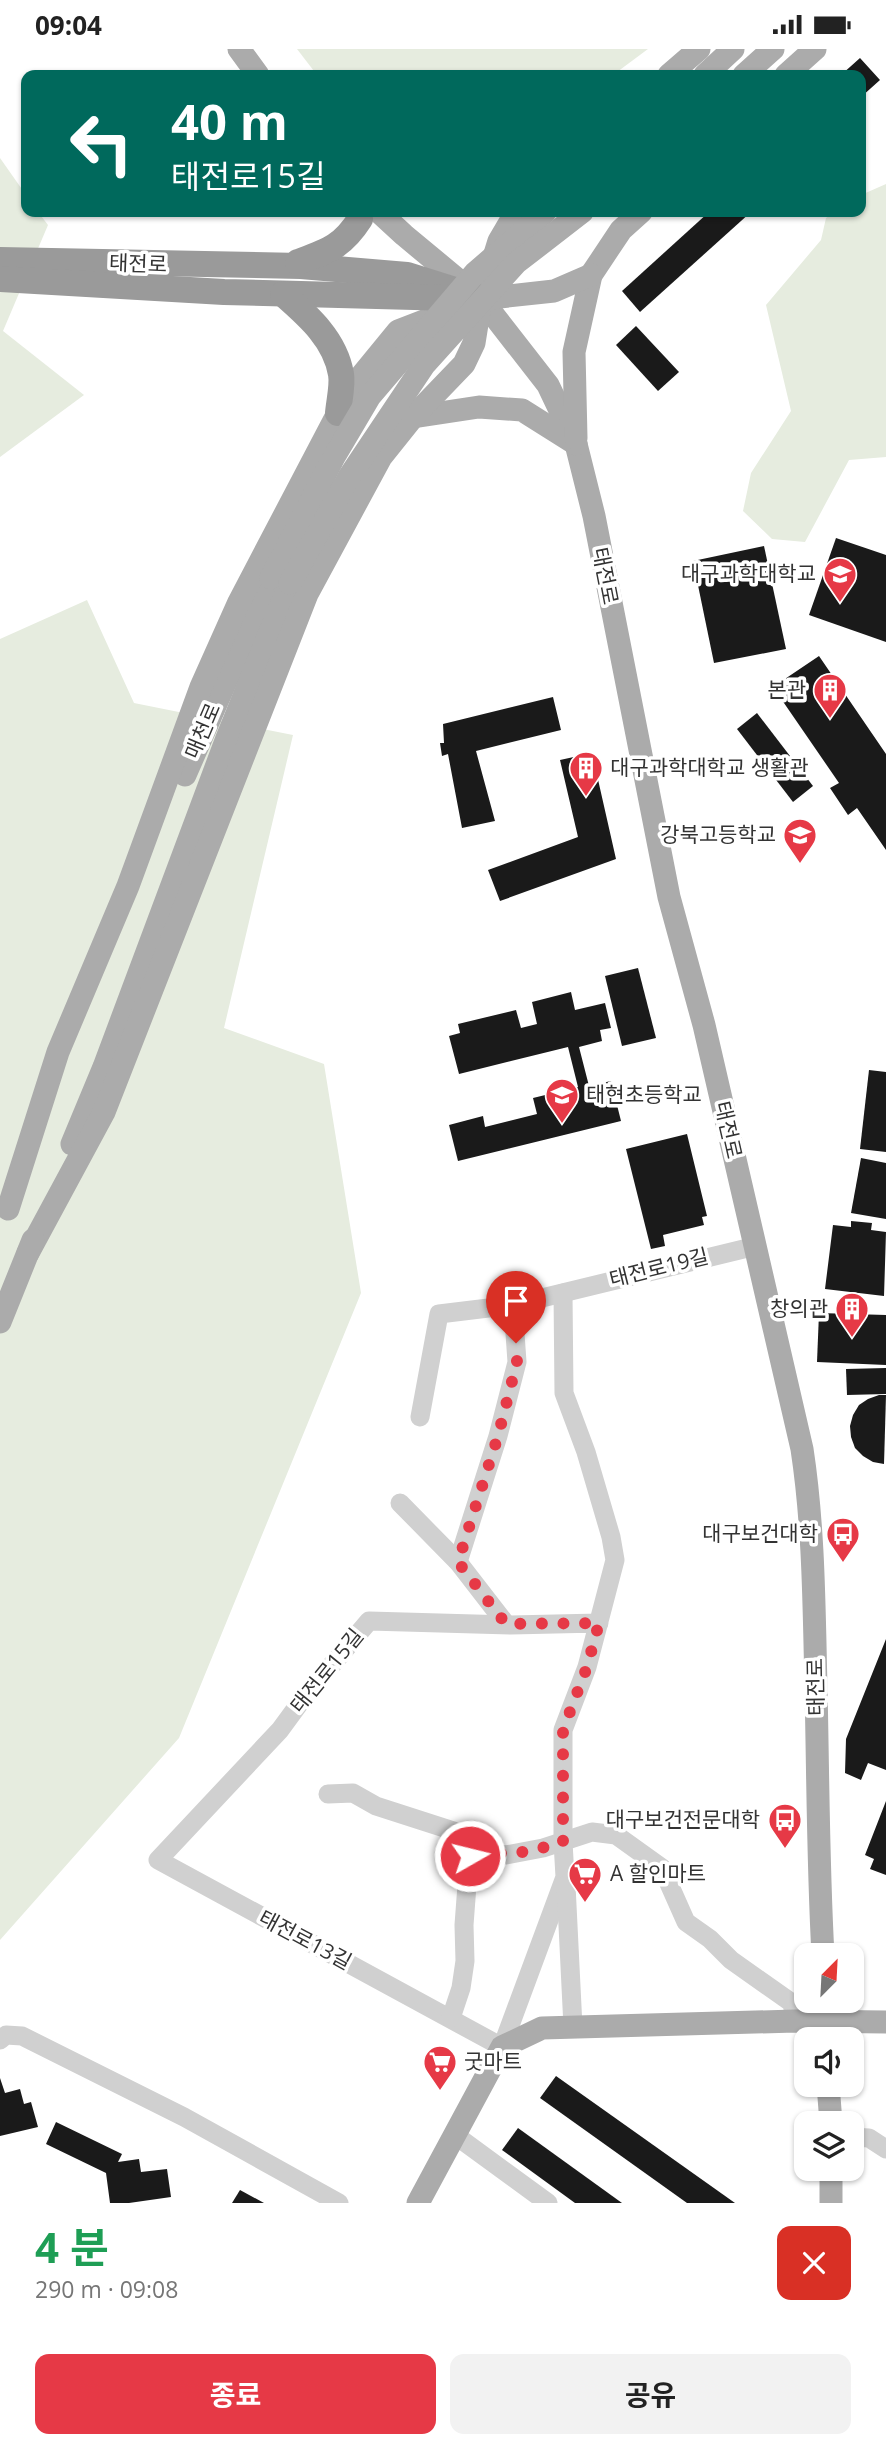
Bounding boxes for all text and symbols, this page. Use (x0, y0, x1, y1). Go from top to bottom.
text: 09:04 (35, 7, 102, 43)
text: 40 m (171, 88, 288, 154)
icon: left (56, 98, 147, 189)
text: 태전로15길 (171, 154, 325, 197)
street label: 태전로 (109, 248, 167, 278)
street label: 태전로 (587, 545, 625, 607)
school or university icon: 대구과학대학교 (821, 555, 859, 604)
place label: 대구과학대학교 (681, 559, 816, 587)
building icon: 본관 (811, 671, 849, 720)
place label: 본관 (767, 675, 806, 703)
street label: 매천로 (178, 698, 226, 763)
building icon: 대구과학대학교 생활관 (567, 749, 605, 798)
place label: 대구과학대학교 생활관 (610, 753, 809, 781)
school or university icon: 강북고등학교 (781, 816, 819, 865)
place label: 강북고등학교 (660, 820, 776, 848)
school or university icon: 태현초등학교 (543, 1076, 581, 1125)
place label: 태현초등학교 (586, 1080, 702, 1108)
street label: 태전로 (709, 1098, 749, 1161)
street label: 태전로19길 (606, 1241, 711, 1293)
pin (486, 1271, 546, 1343)
icon: arrive (497, 1282, 535, 1320)
building icon: 창의관 (833, 1290, 871, 1339)
place label: 창의관 (770, 1294, 828, 1322)
bus stop icon: 대구보건대학 (824, 1515, 862, 1564)
place label: 대구보건대학 (702, 1519, 818, 1547)
street label: 태전로15길 (283, 1622, 369, 1719)
street label: 태전로 (800, 1658, 830, 1716)
bus stop icon: 대구보건전문대학 (766, 1801, 804, 1850)
place label: 대구보건전문대학 (605, 1805, 760, 1833)
position arrow (433, 1819, 507, 1893)
supermarket icon: A 할인마트 (566, 1855, 604, 1904)
place label: A 할인마트 (610, 1859, 706, 1887)
street label: 태전로13길 (254, 1903, 357, 1975)
north arrow (794, 1943, 864, 2013)
map controls (794, 1943, 864, 2181)
button: sound (794, 2027, 864, 2097)
supermarket icon: 굿마트 (421, 2043, 459, 2092)
place label: 굿마트 (464, 2047, 522, 2075)
button: layers (794, 2111, 864, 2181)
text: 4 분 (35, 2218, 109, 2275)
button: close (777, 2226, 851, 2300)
text: 290 m · 09:08 (35, 2273, 178, 2305)
button: 종료 (35, 2354, 436, 2434)
button: 공유 (450, 2354, 851, 2434)

